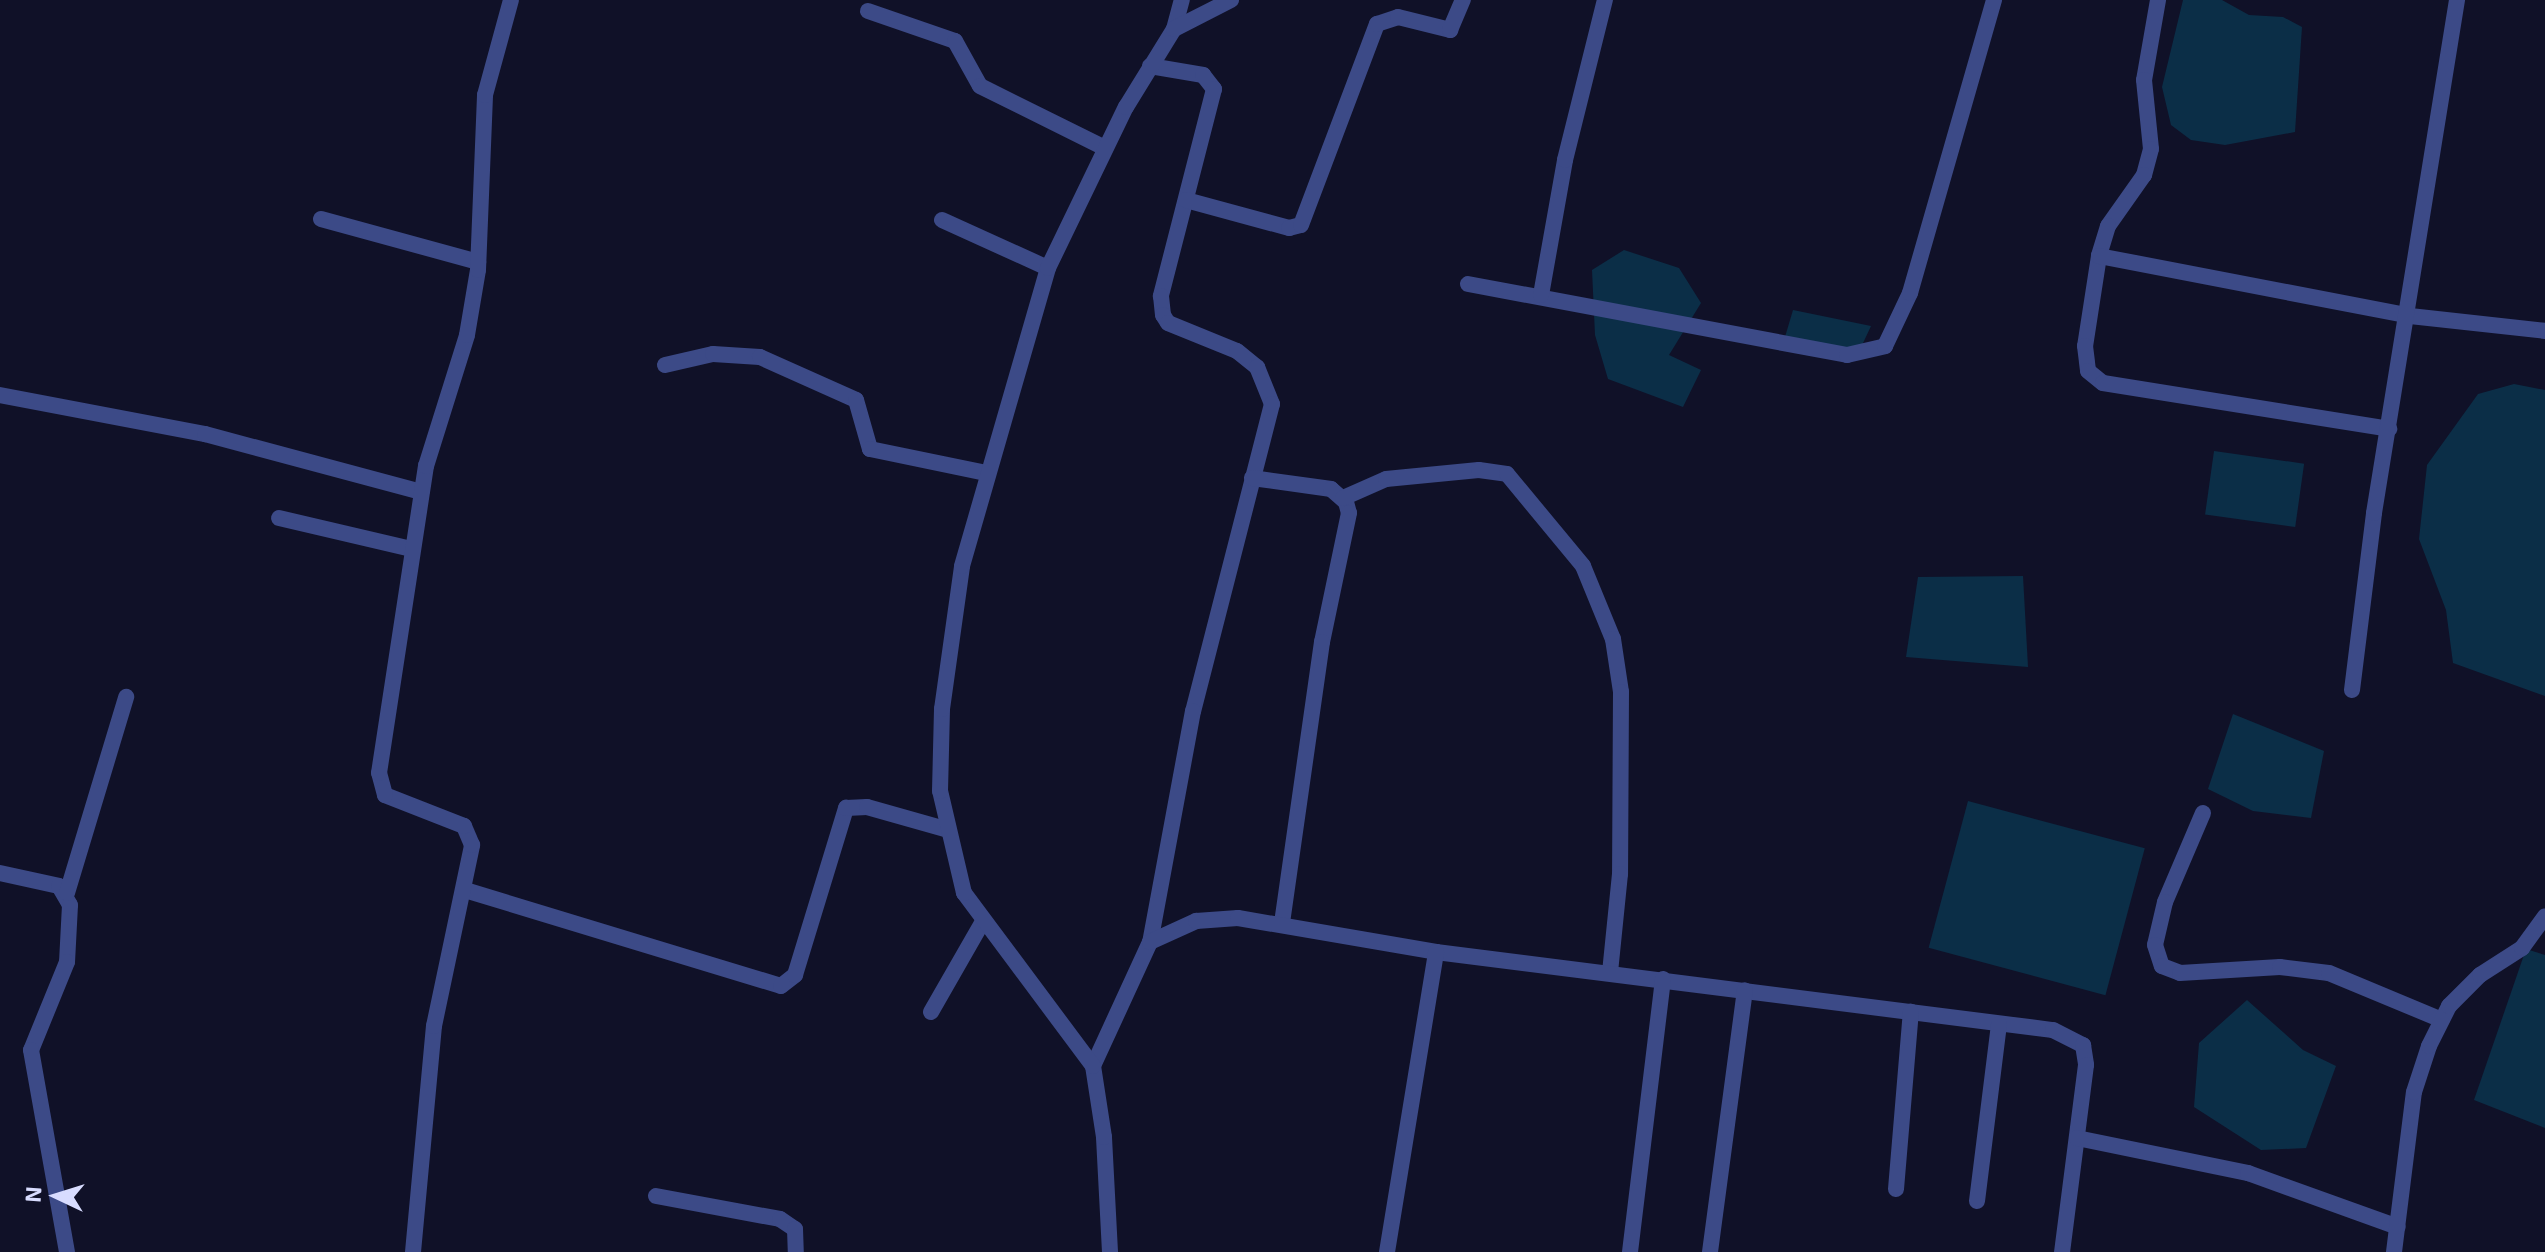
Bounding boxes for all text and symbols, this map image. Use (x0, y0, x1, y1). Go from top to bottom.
north arrow (16, 1156, 96, 1236)
text: N (19, 1186, 46, 1203)

